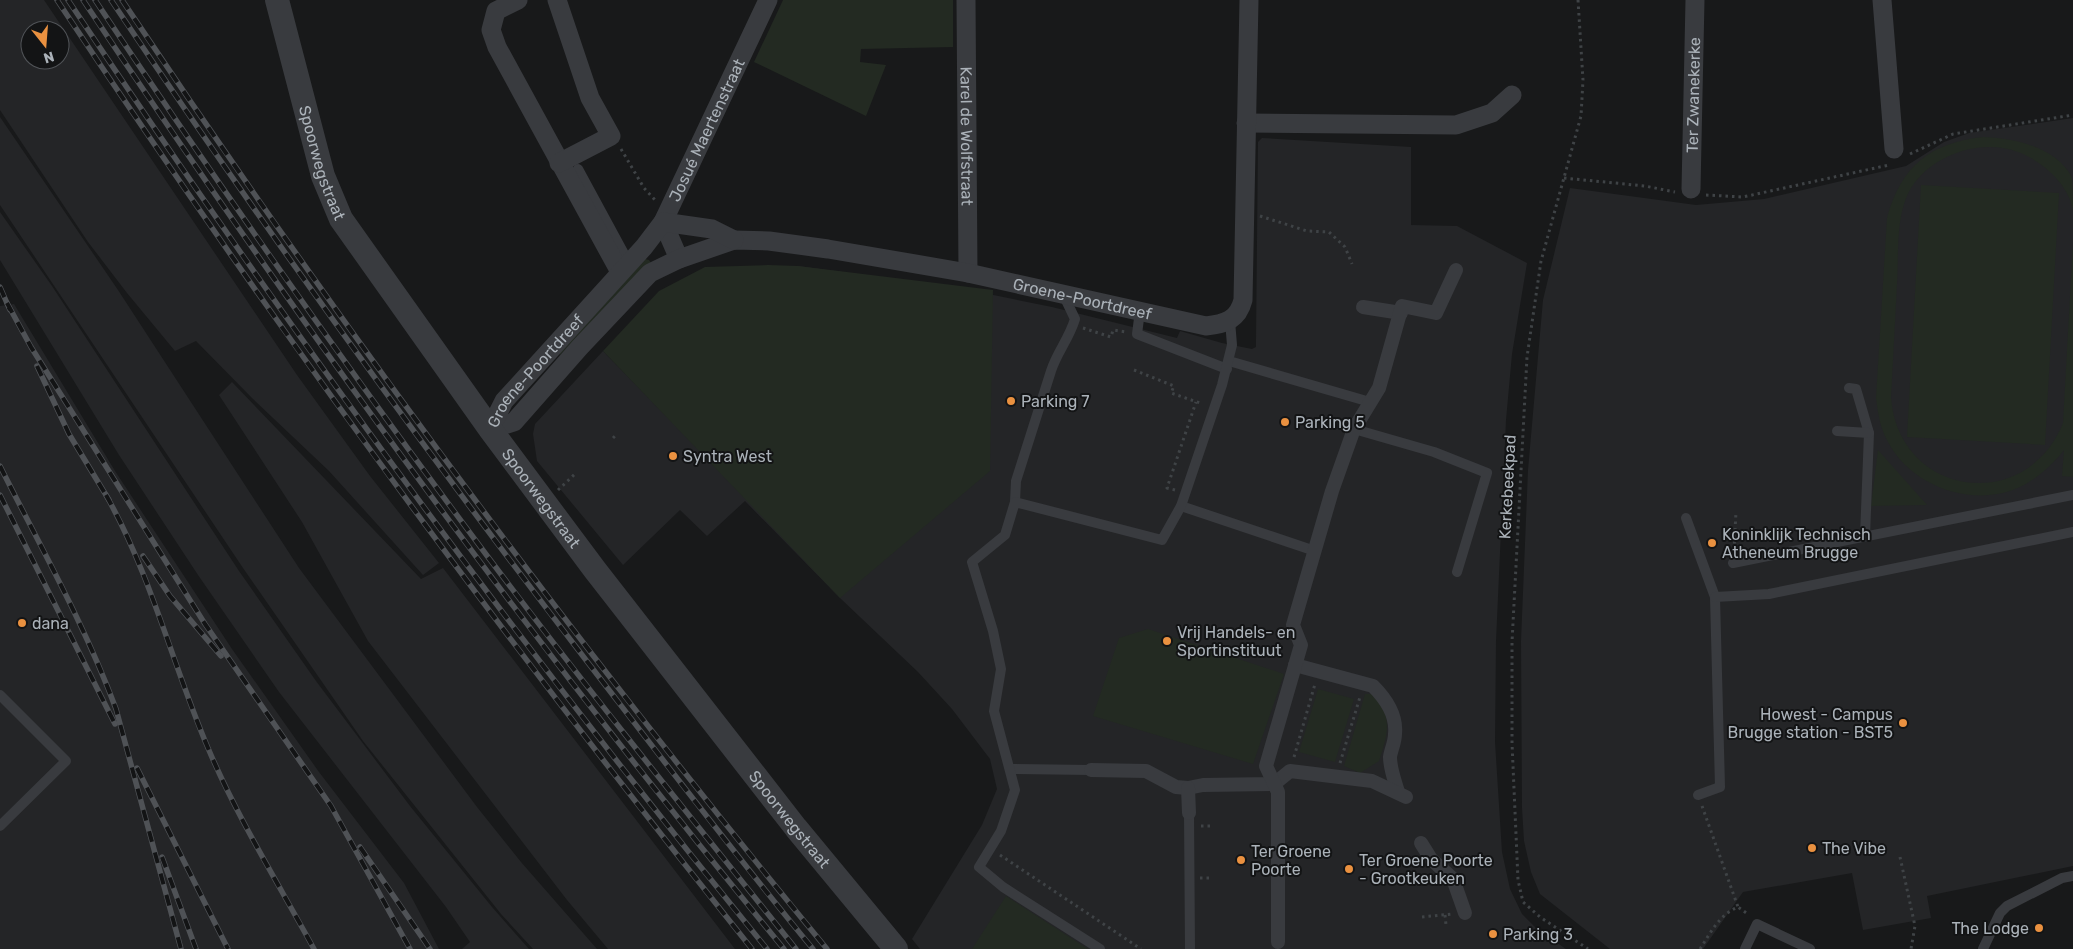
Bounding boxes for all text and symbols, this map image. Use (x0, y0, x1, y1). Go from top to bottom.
north arrow (20, 20, 70, 70)
street label: Ter Zwanekerke (1683, 37, 1704, 153)
text: N (41, 47, 56, 67)
street label: Josué Maertenstraat (665, 56, 749, 205)
street label: Karel de Wolfstraat (956, 66, 977, 206)
street label: Spoorwegstraat (295, 103, 349, 223)
street label: Groene-Poortdreef (1011, 274, 1154, 324)
street label: Groene-Poortdreef (483, 310, 588, 431)
place label: Parking 7 (1021, 392, 1090, 411)
marker: Parking 7 (1005, 395, 1017, 407)
place label: Parking 5 (1295, 413, 1365, 432)
marker: Parking 5 (1279, 416, 1291, 428)
street label: Kerkebeekpad (1495, 434, 1520, 540)
street label: Spoorwegstraat (498, 445, 584, 552)
place label: Syntra West (683, 447, 772, 466)
marker: Syntra West (667, 450, 679, 462)
place label: Koninklijk Technisch Atheneum Brugge (1722, 525, 1871, 562)
marker: Koninklijk Technisch Atheneum Brugge (1706, 537, 1718, 549)
place label: dana (32, 614, 69, 633)
marker: dana (16, 617, 28, 629)
place label: Vrij Handels- en Sportinstituut (1177, 623, 1295, 660)
marker: Vrij Handels- en Sportinstituut (1161, 635, 1173, 647)
place label: Howest - Campus Brugge station - BST5 (1728, 705, 1893, 742)
marker: Howest - Campus Brugge station - BST5 (1897, 717, 1909, 729)
street label: Spoorwegstraat (745, 767, 834, 872)
place label: The Vibe (1822, 839, 1886, 858)
place label: Ter Groene Poorte (1251, 842, 1331, 879)
marker: The Vibe (1806, 842, 1818, 854)
place label: Ter Groene Poorte - Grootkeuken (1359, 851, 1493, 888)
marker: Ter Groene Poorte (1235, 854, 1247, 866)
marker: Ter Groene Poorte - Grootkeuken (1343, 863, 1355, 875)
place label: The Lodge (1951, 919, 2029, 938)
marker: The Lodge (2033, 922, 2045, 934)
place label: Parking 3 (1503, 925, 1573, 944)
marker: Parking 3 (1487, 928, 1499, 940)

